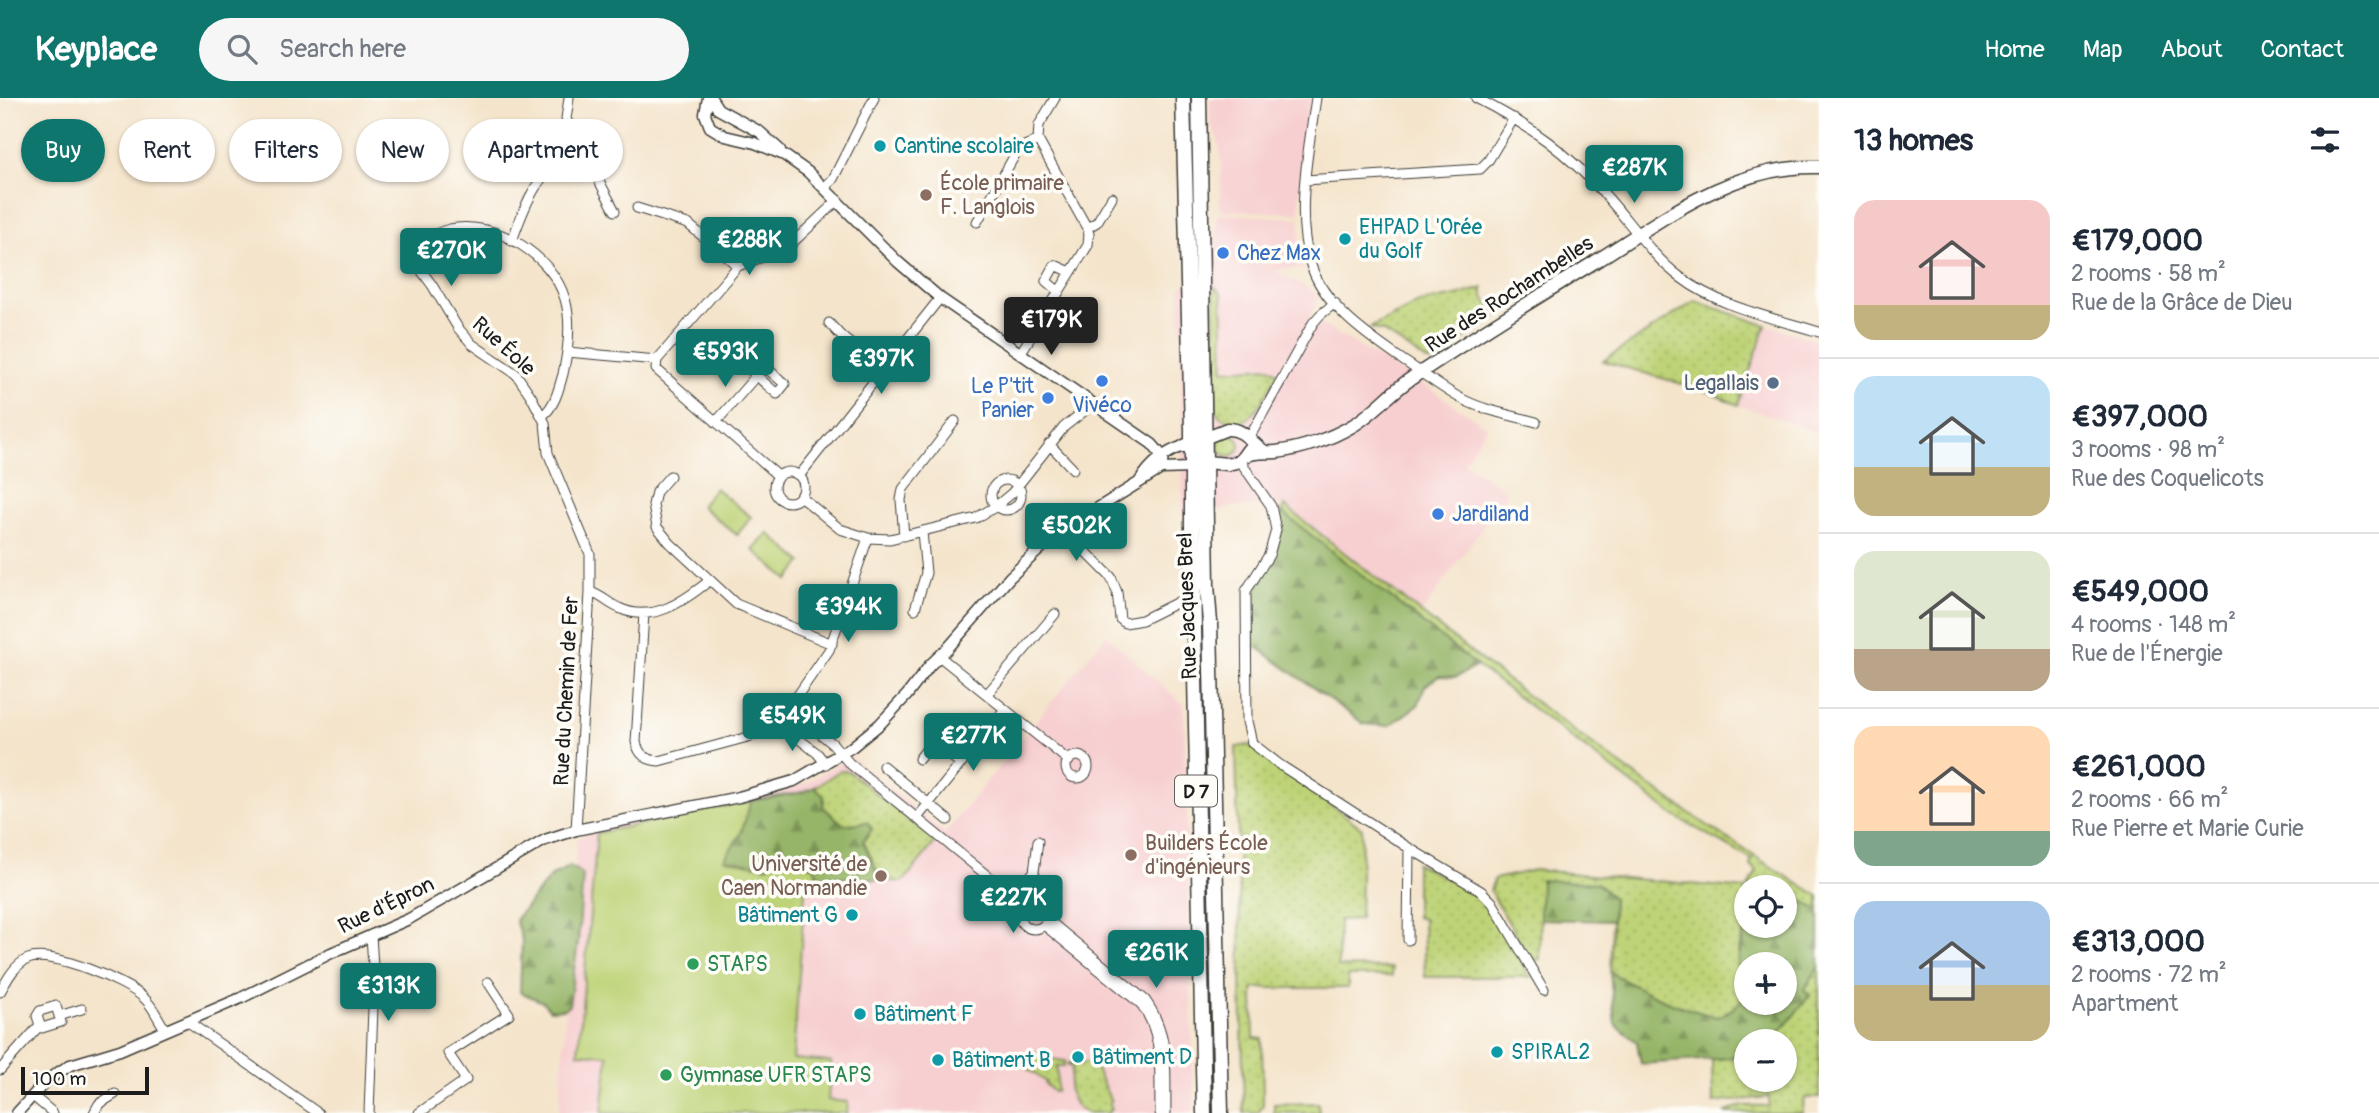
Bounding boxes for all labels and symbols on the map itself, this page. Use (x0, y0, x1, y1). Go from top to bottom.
place label: Cantine scolaire (894, 133, 1034, 160)
marker: Cantine scolaire (872, 138, 888, 154)
pin: €287K (1585, 146, 1683, 205)
place label: École primaire F. Langlois (940, 170, 1064, 221)
marker: École primaire F. Langlois (918, 187, 934, 203)
place label: EHPAD L'Orée du Golf (1359, 214, 1483, 265)
pin: €288K (700, 218, 798, 277)
pin: €270K (402, 228, 500, 288)
street label: Rue des Rochambelles (1420, 230, 1599, 359)
marker: EHPAD L'Orée du Golf (1337, 231, 1353, 247)
place label: Chez Max (1237, 240, 1321, 267)
marker: Chez Max (1215, 245, 1231, 261)
pin: €179K (1002, 298, 1100, 357)
street label: Rue Éole (466, 311, 541, 382)
pin: €593K (676, 330, 774, 389)
pin: €397K (832, 336, 930, 396)
place label: Legallais (1684, 370, 1760, 397)
place label: Le P'tit Panier (971, 373, 1035, 424)
marker: Vivéco (1094, 373, 1110, 389)
marker: Legallais (1765, 375, 1781, 391)
marker: Le P'tit Panier (1040, 390, 1056, 406)
place label: Vivéco (1072, 392, 1132, 419)
place label: Jardiland (1452, 501, 1529, 528)
pin: €502K (1027, 504, 1125, 563)
marker: Jardiland (1430, 506, 1446, 522)
street label: Rue Jacques Brel (1171, 532, 1204, 680)
pin: €394K (799, 584, 897, 644)
street label: Rue du Chemin de Fer (548, 595, 585, 787)
pin: €549K (743, 694, 841, 753)
pin: €277K (924, 714, 1022, 773)
road number: D 7 (1175, 776, 1217, 806)
place label: Builders École d'ingénieurs (1145, 830, 1268, 881)
marker: Builders École d'ingénieurs (1123, 847, 1139, 863)
place label: Université de Caen Normandie (721, 851, 868, 902)
marker: Université de Caen Normandie (873, 868, 889, 884)
street label: Rue d'Épron (334, 871, 439, 940)
pin: €227K (964, 876, 1062, 935)
place label: Bâtiment G (737, 902, 838, 929)
marker: Bâtiment G (844, 907, 860, 923)
pin: €261K (1107, 930, 1205, 990)
place label: STAPS (707, 951, 768, 978)
marker: STAPS (685, 956, 701, 972)
pin: €313K (339, 964, 437, 1023)
place label: Bâtiment F (874, 1001, 973, 1028)
marker: Bâtiment F (852, 1006, 868, 1022)
place label: SPIRAL2 (1511, 1039, 1590, 1066)
place label: Bâtiment D (1092, 1044, 1192, 1071)
marker: SPIRAL2 (1489, 1044, 1505, 1060)
place label: Bâtiment B (952, 1047, 1051, 1074)
marker: Bâtiment D (1070, 1049, 1086, 1065)
marker: Bâtiment B (930, 1052, 946, 1068)
place label: Gymnase UFR STAPS (680, 1062, 871, 1089)
scale bar (21, 1064, 149, 1096)
marker: Gymnase UFR STAPS (658, 1067, 674, 1083)

